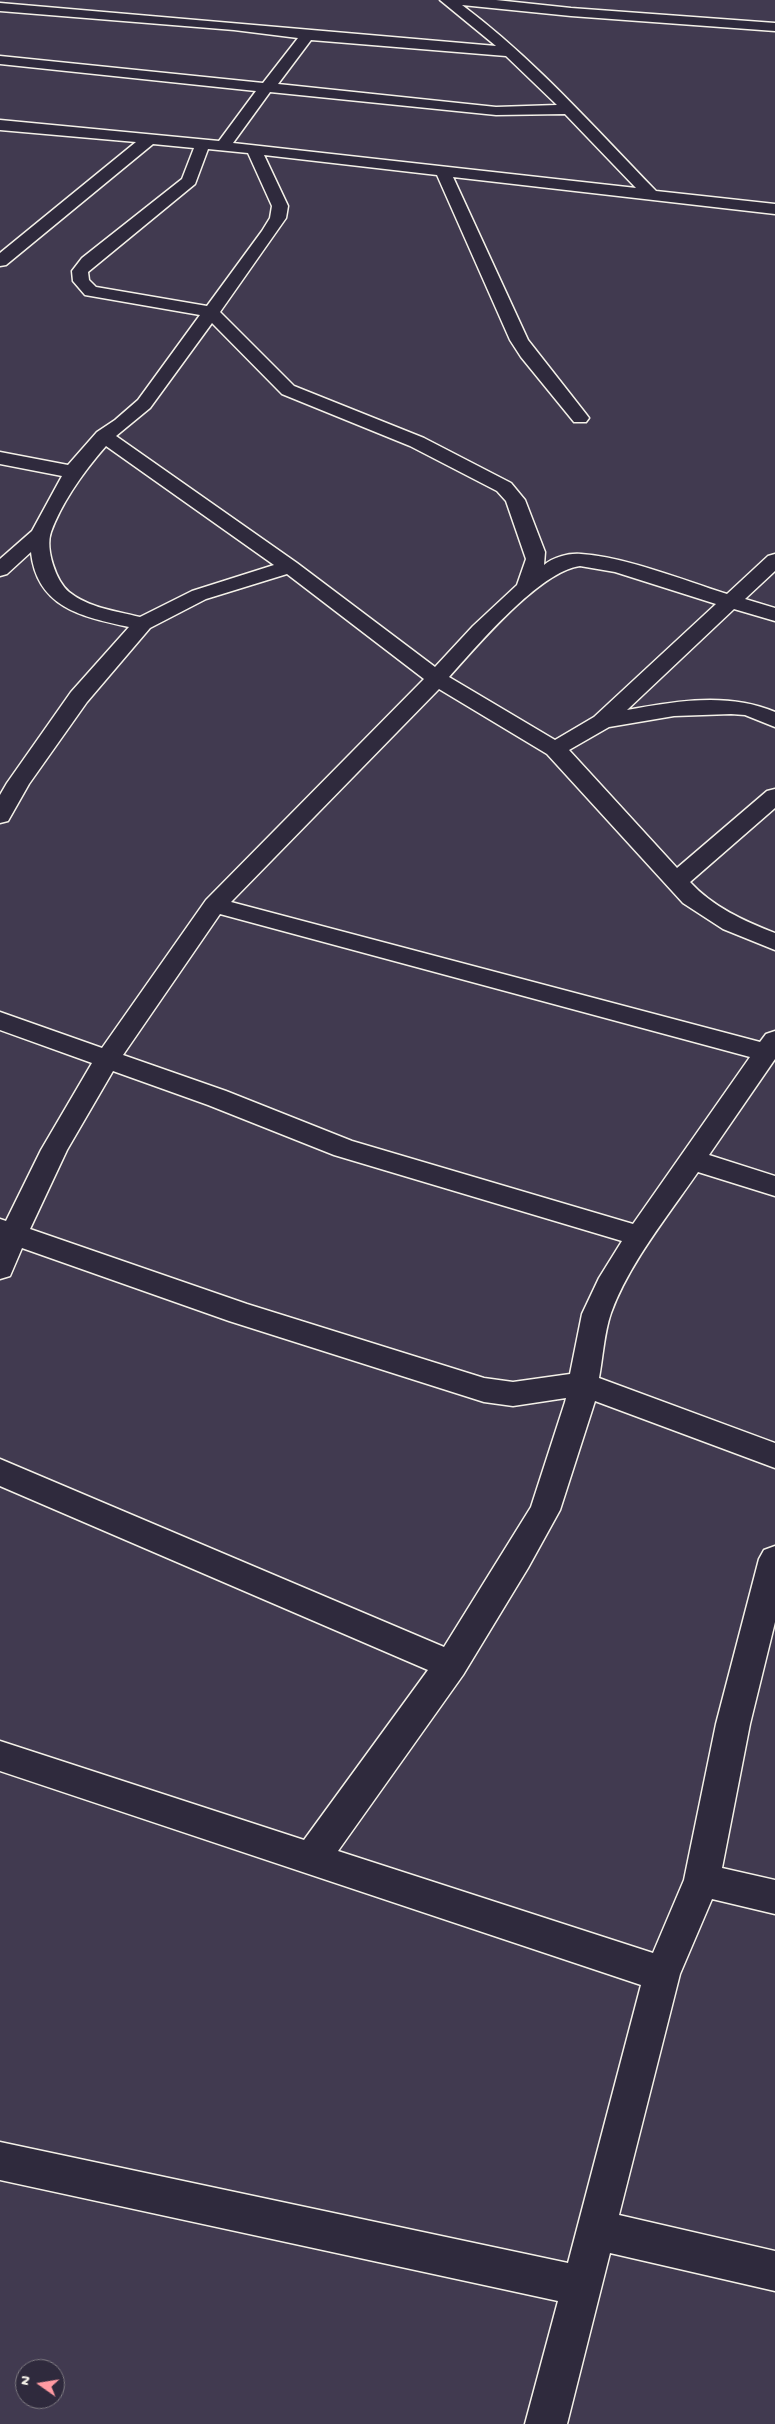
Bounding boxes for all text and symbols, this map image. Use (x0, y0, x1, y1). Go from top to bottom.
north arrow (15, 2359, 65, 2409)
text: N (17, 2374, 35, 2387)

